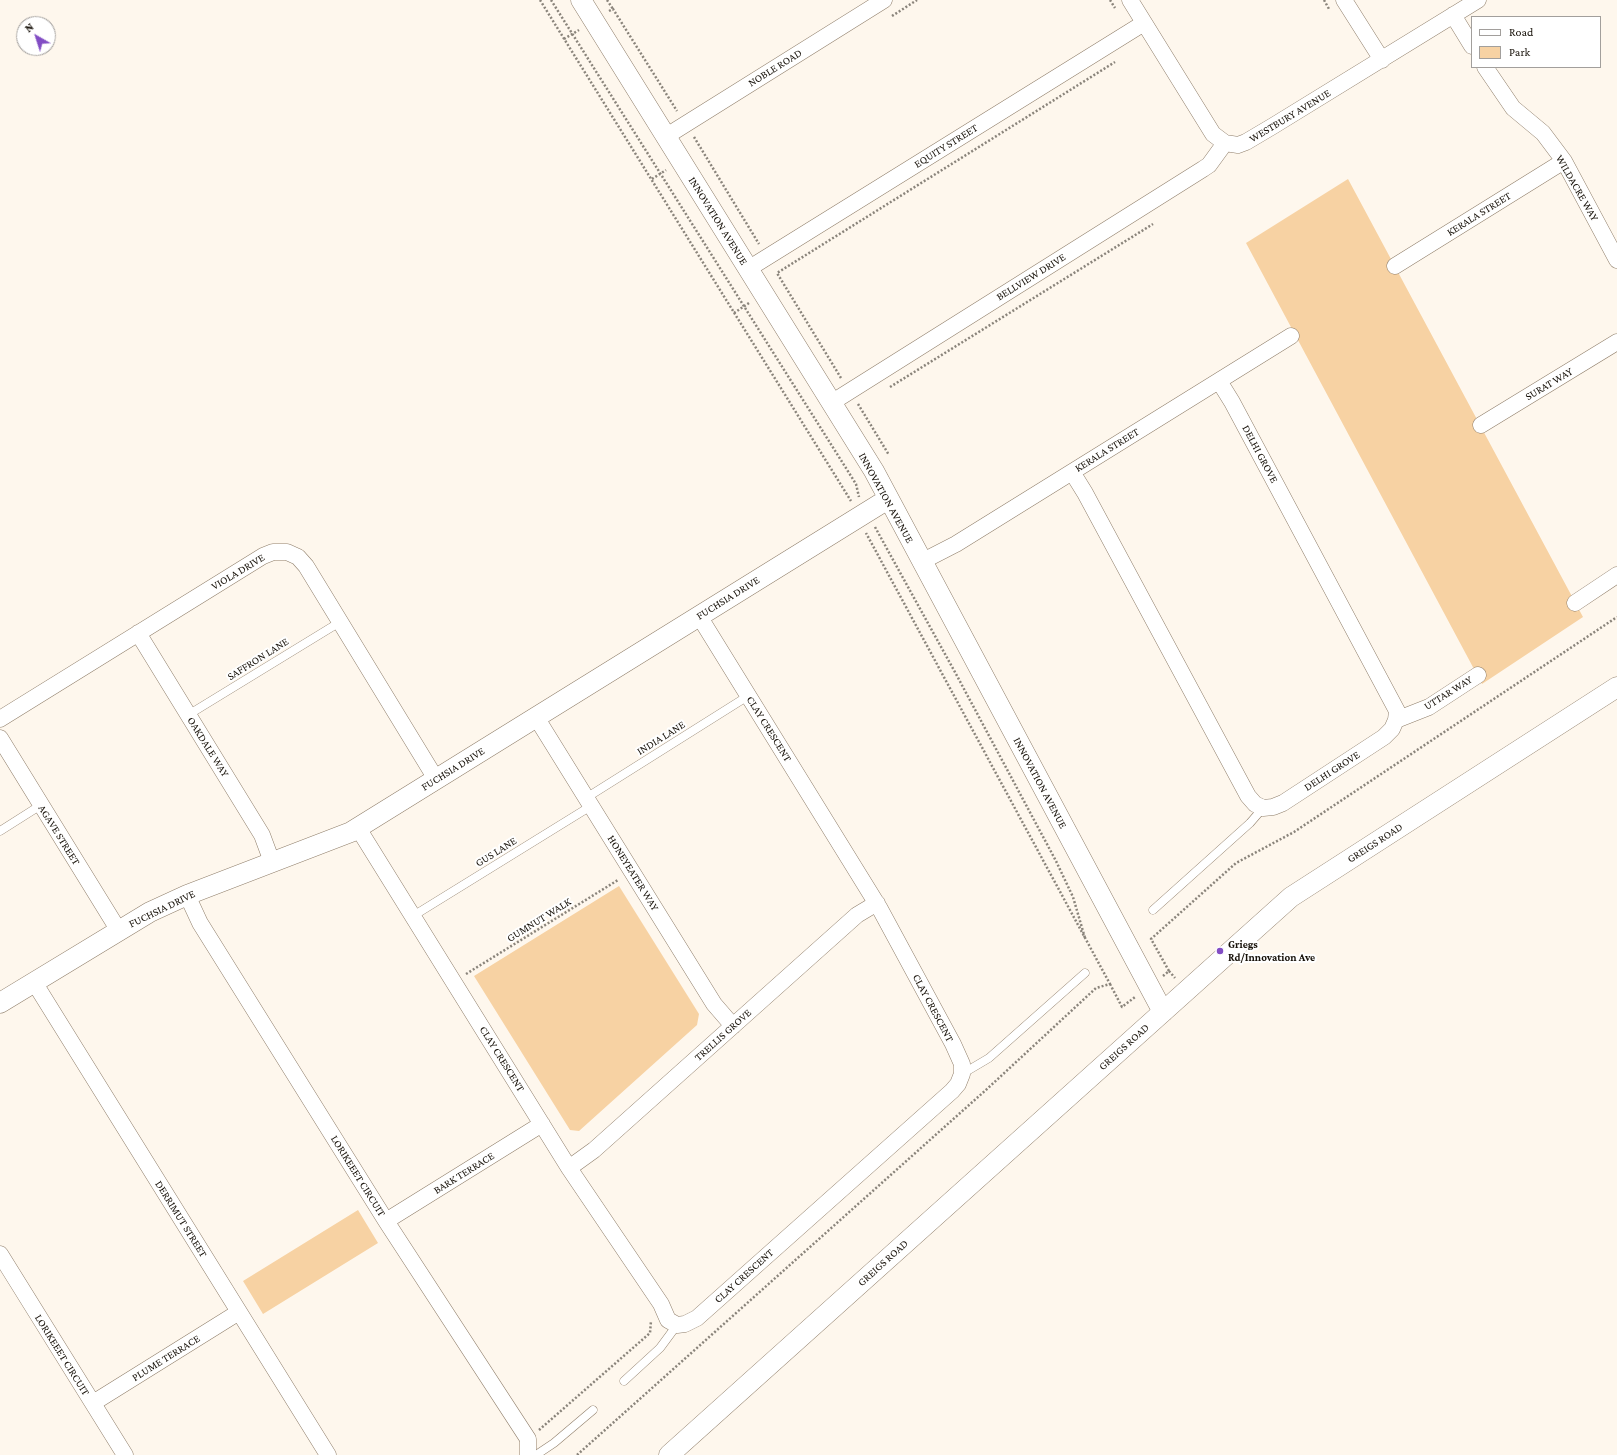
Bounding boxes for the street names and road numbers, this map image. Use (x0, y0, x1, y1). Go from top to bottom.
street label: NOBLE ROAD (746, 46, 804, 90)
street label: WESTBURY AVENUE (1247, 86, 1333, 146)
street label: EQUITY STREET (912, 121, 980, 171)
street label: WILDACRE WAY (1553, 153, 1601, 223)
street label: INNOVATION AVENUE (686, 175, 750, 267)
street label: KERALA STREET (1444, 189, 1514, 239)
street label: BELLVIEW DRIVE (994, 250, 1068, 304)
street label: SURAT WAY (1523, 365, 1575, 403)
street label: DELHI GROVE (1239, 423, 1281, 485)
street label: KERALA STREET (1072, 425, 1142, 475)
street label: INNOVATION AVENUE (856, 450, 916, 546)
street label: VIOLA DRIVE (209, 551, 267, 593)
street label: FUCHSIA DRIVE (694, 573, 762, 623)
street label: SAFFRON LANE (225, 635, 291, 683)
street label: UTTAR WAY (1421, 673, 1475, 713)
street label: CLAY CRESCENT (744, 694, 794, 764)
street label: OAKDALE WAY (184, 715, 232, 779)
street label: INDIA LANE (634, 718, 688, 758)
street label: INNOVATION AVENUE (1010, 735, 1070, 831)
street label: FUCHSIA DRIVE (419, 744, 487, 794)
street label: DELHI GROVE (1302, 748, 1362, 794)
street label: AGAVE STREET (35, 802, 83, 868)
street label: GREIGS ROAD (1345, 820, 1405, 866)
street label: HONEYEATER WAY (604, 833, 662, 913)
street label: GUS LANE (473, 834, 519, 870)
street label: FUCHSIA DRIVE (127, 887, 197, 931)
street label: GUMNUT WALK (504, 895, 574, 945)
street label: CLAY CRESCENT (910, 972, 956, 1044)
street label: TRELLIS GROVE (692, 1006, 754, 1064)
street label: GREIGS ROAD (1096, 1021, 1152, 1073)
street label: CLAY CRESCENT (477, 1024, 527, 1094)
street label: LORIKEEET CIRCUIT (328, 1133, 388, 1219)
street label: BARK TERRACE (431, 1149, 497, 1197)
street label: DERRIMUT STREET (152, 1178, 210, 1260)
street label: GREIGS ROAD (855, 1237, 911, 1289)
street label: CLAY CRESCENT (712, 1246, 776, 1306)
street label: LORIKEEET CIRCUIT (32, 1312, 92, 1398)
street label: PLUME TERRACE (130, 1332, 202, 1384)

